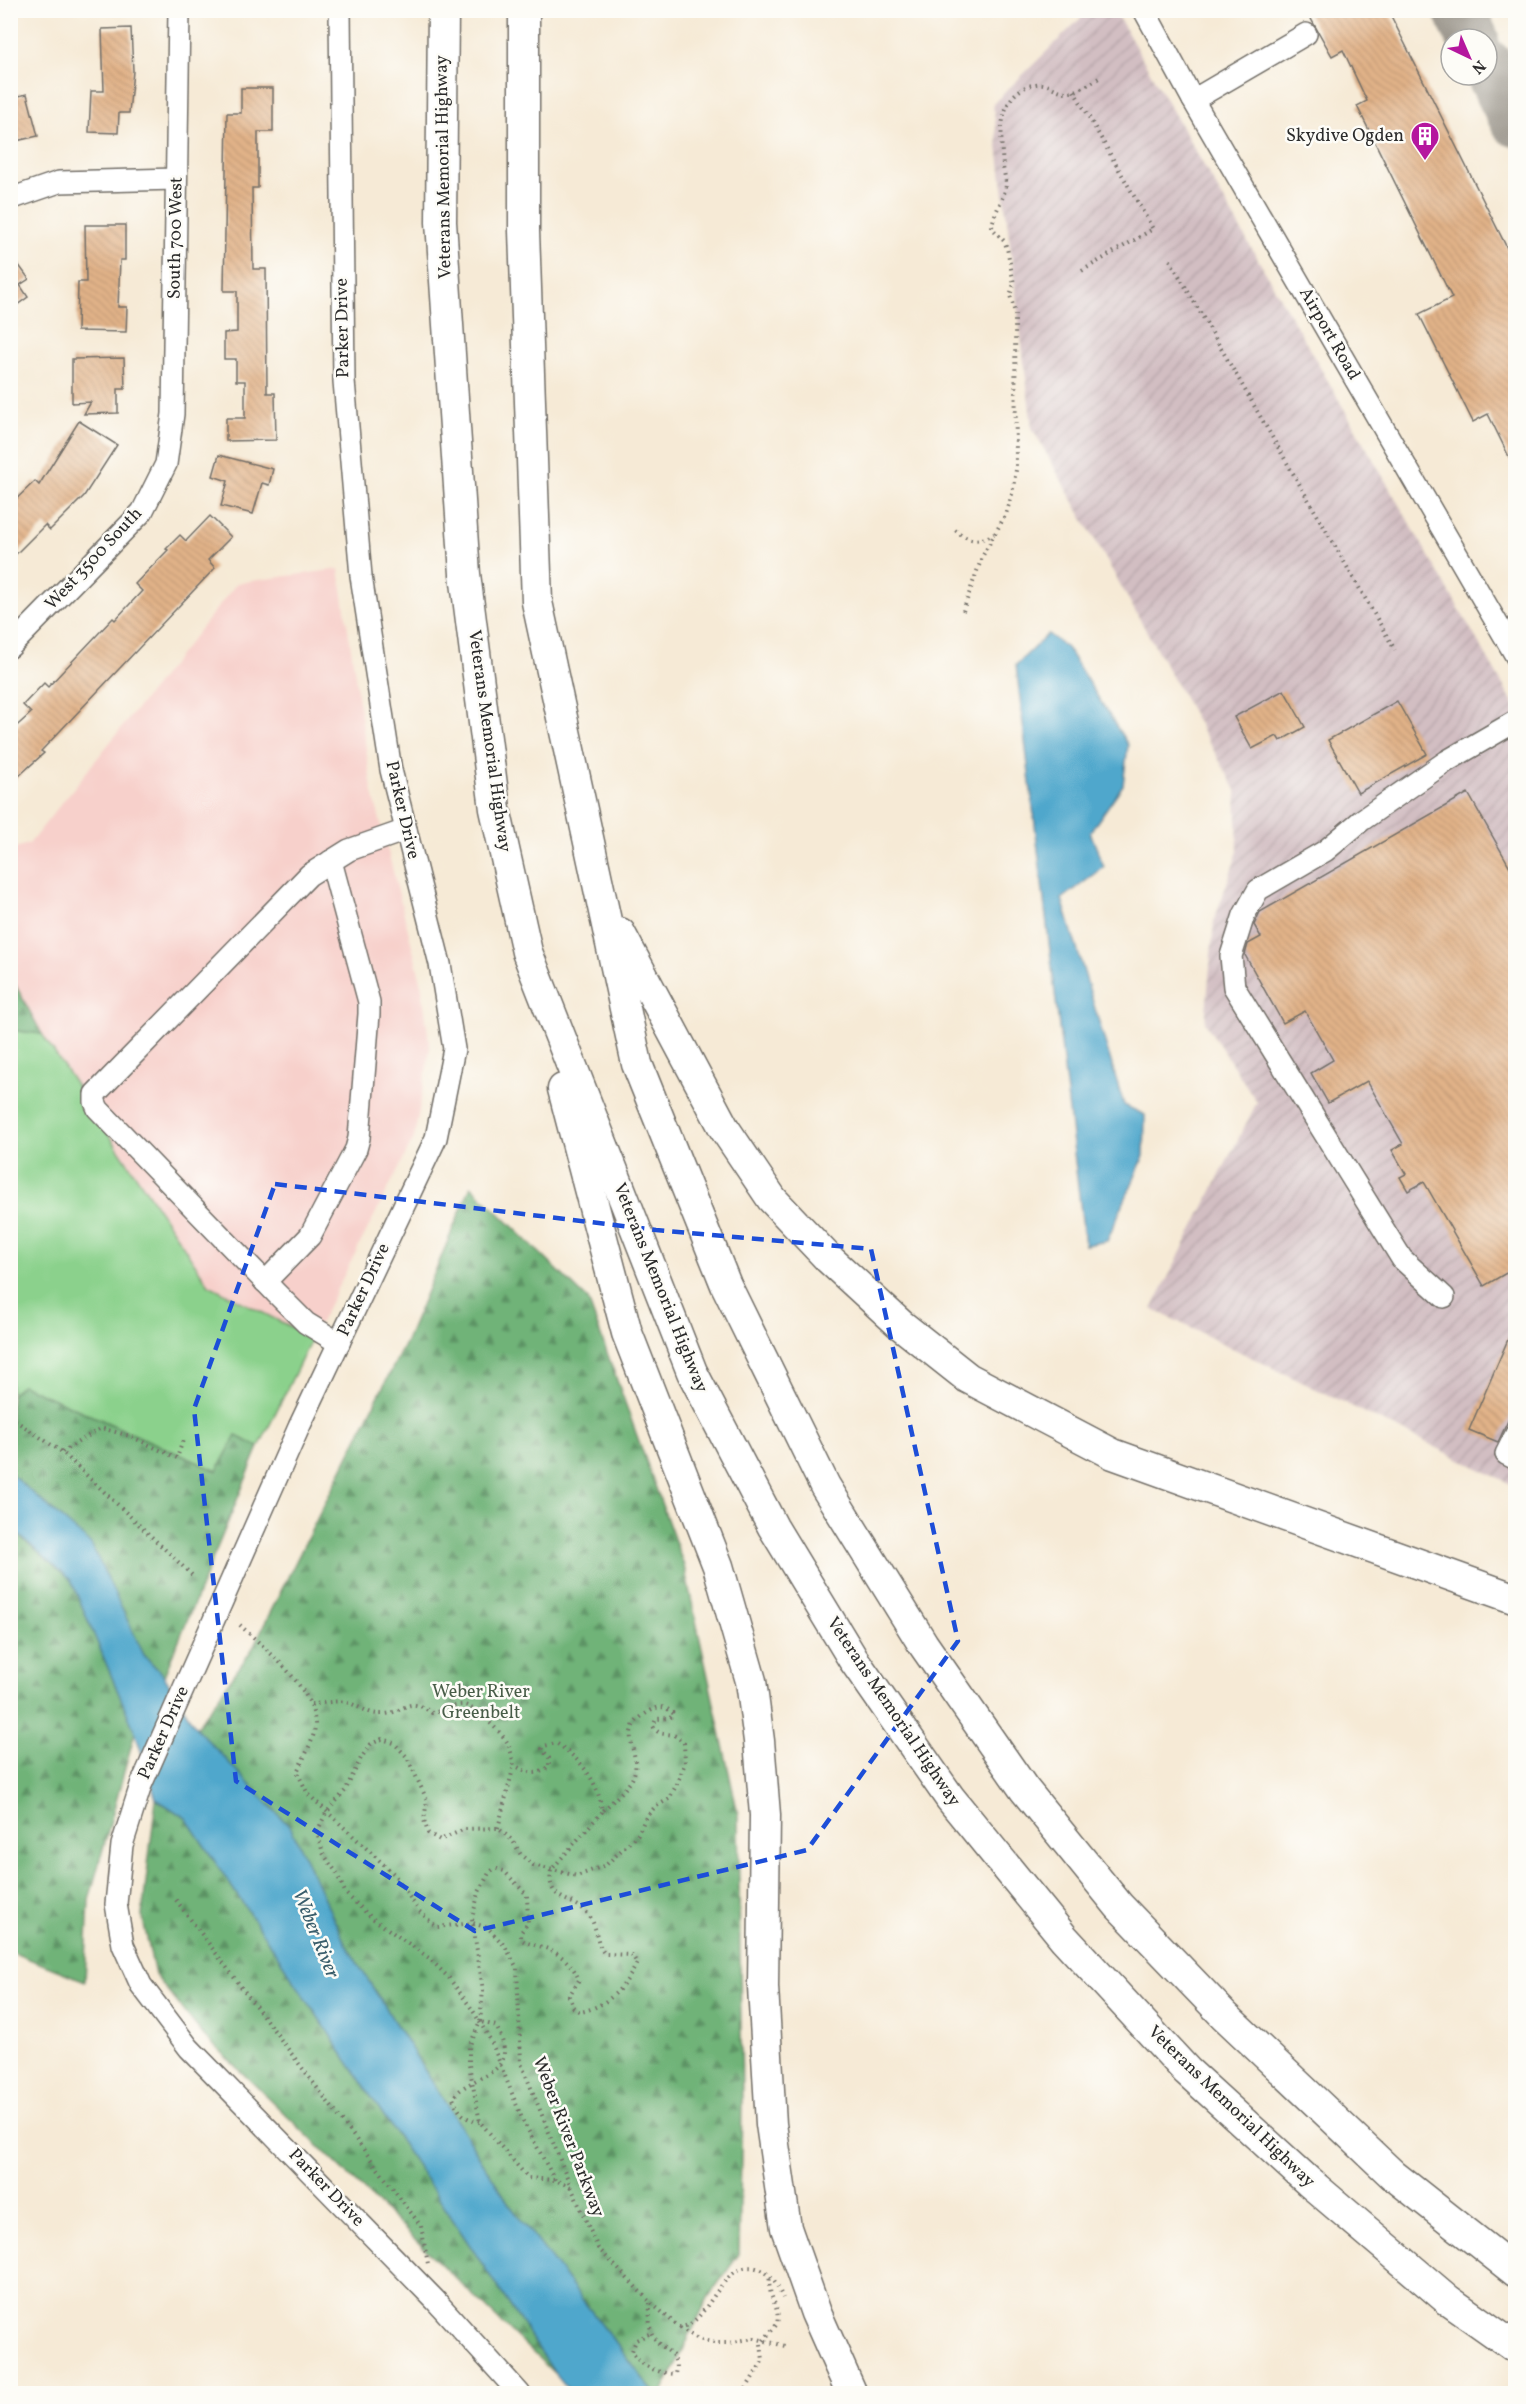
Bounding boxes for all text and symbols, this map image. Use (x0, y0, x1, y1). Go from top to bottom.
north arrow (1439, 27, 1499, 87)
text: N (1466, 54, 1490, 79)
street label: Veterans Memorial Highway (430, 55, 458, 279)
building icon: Skydive Ogden (1409, 120, 1441, 162)
place label: Skydive Ogden (1286, 124, 1404, 149)
street label: South 700 West (162, 177, 190, 299)
street label: Parker Drive (330, 278, 356, 378)
street label: Airport Road (1292, 283, 1366, 385)
street label: West 3500 South (40, 502, 149, 616)
street label: Veterans Memorial Highway (461, 628, 517, 854)
street label: Parker Drive (379, 758, 425, 862)
street label: Veterans Memorial Highway (606, 1179, 714, 1397)
street label: Parker Drive (332, 1239, 396, 1341)
street label: Veterans Memorial Highway (820, 1612, 966, 1812)
park label: Weber River Greenbelt (432, 1680, 530, 1726)
street label: Parker Drive (132, 1682, 196, 1784)
water label: Weber River (284, 1885, 346, 1983)
street label: Veterans Memorial Highway (1142, 2020, 1320, 2194)
street label: Weber River Parkway (526, 2053, 610, 2221)
street label: Parker Drive (282, 2143, 370, 2233)

